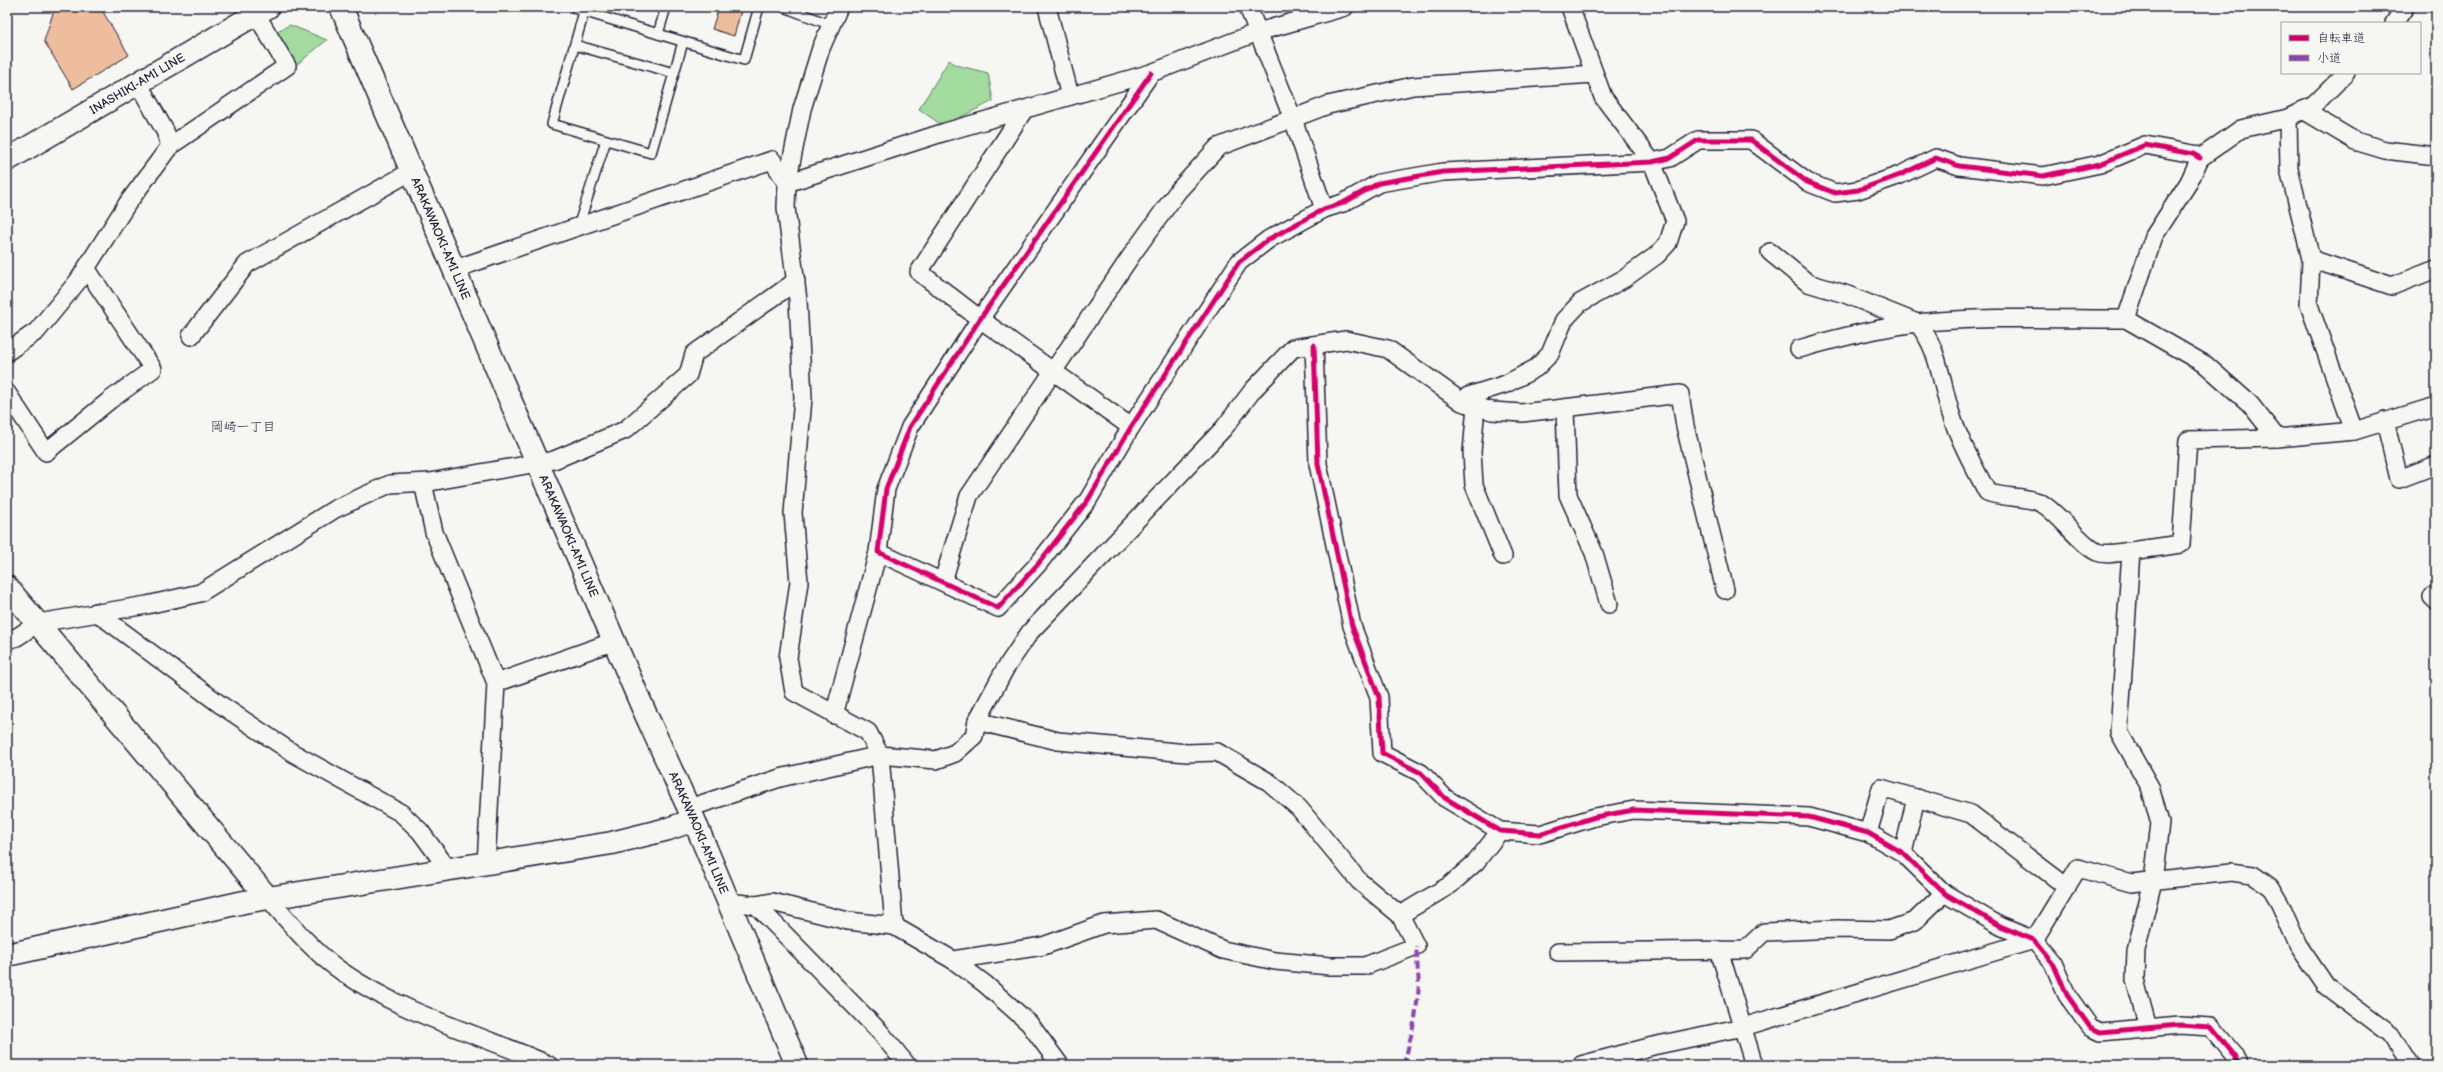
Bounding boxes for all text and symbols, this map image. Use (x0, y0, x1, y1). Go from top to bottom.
legend (2281, 22, 2421, 74)
text: 自転車道 (2317, 31, 2365, 46)
street label: INASHIKI-AMI LINE (87, 50, 188, 117)
text: 小道 (2317, 51, 2341, 66)
street label: ARAKAWAOKI-AMI LINE (408, 175, 474, 302)
district label: 岡崎一丁目 (210, 419, 276, 435)
street label: ARAKAWAOKI-AMI LINE (536, 473, 602, 600)
street label: ARAKAWAOKI-AMI LINE (665, 769, 732, 896)

